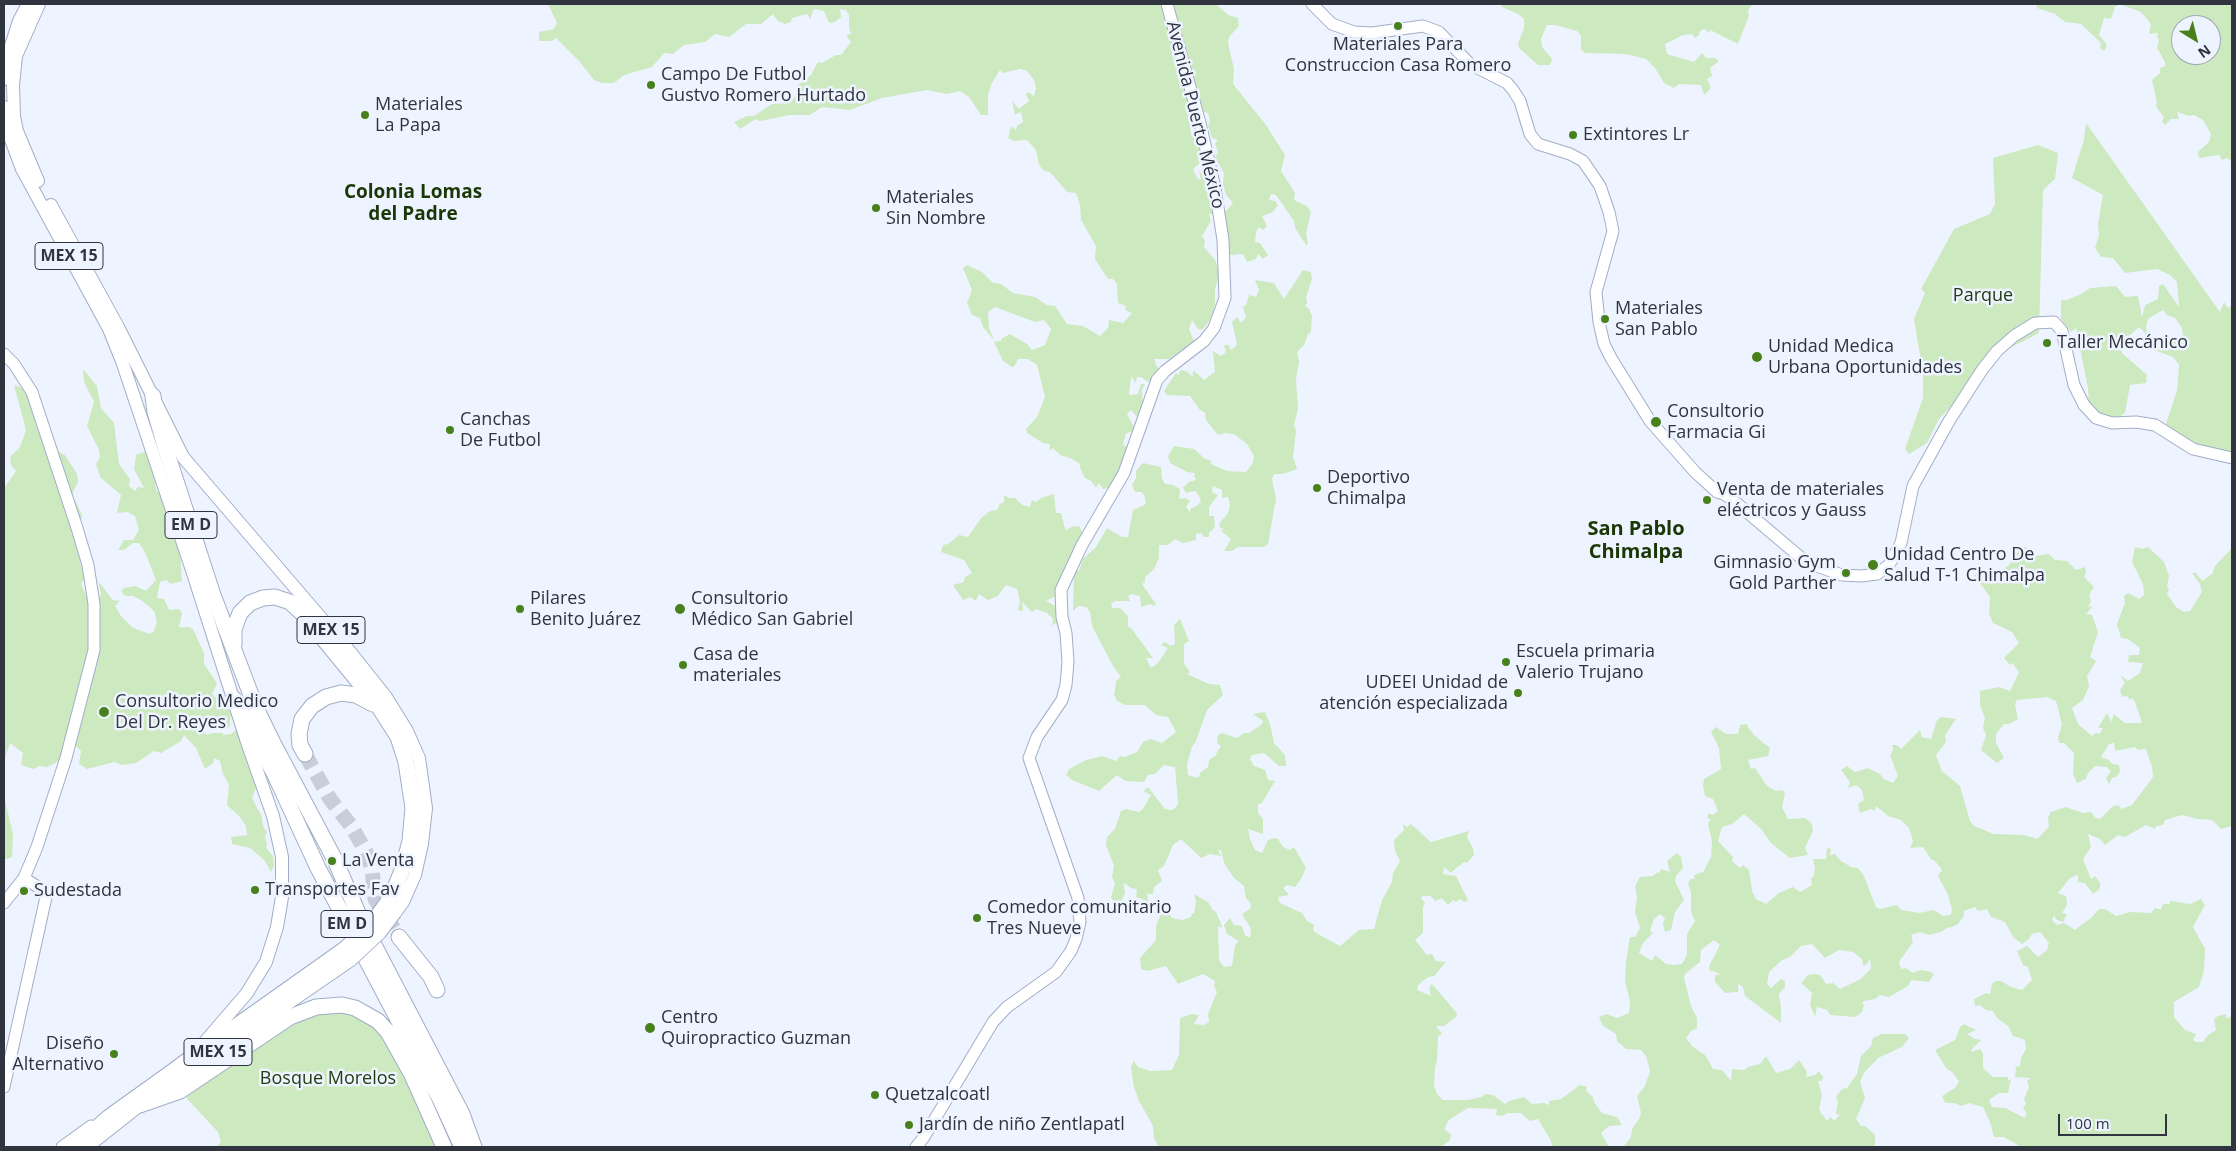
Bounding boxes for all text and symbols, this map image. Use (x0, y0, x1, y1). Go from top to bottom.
north arrow (2171, 15, 2221, 65)
street label: Avenida Puerto México (1161, 19, 1229, 211)
marker: Materiales Para Construccion Casa Romero (1392, 20, 1404, 32)
place label: Materiales Para Construccion Casa Romero (1285, 34, 1511, 76)
text: N (2194, 41, 2215, 63)
place label: Campo De Futbol Gustvo Romero Hurtado (661, 64, 866, 106)
marker: Campo De Futbol Gustvo Romero Hurtado (645, 79, 657, 91)
place label: Materiales La Papa (375, 94, 463, 136)
marker: Materiales La Papa (359, 109, 371, 121)
place label: Extintores Lr (1583, 124, 1689, 146)
marker: Extintores Lr (1567, 129, 1579, 141)
district label: Colonia Lomas del Padre (344, 182, 482, 226)
place label: Materiales Sin Nombre (886, 187, 986, 230)
marker: Materiales Sin Nombre (870, 202, 882, 214)
road number: MEX 15 (35, 242, 103, 270)
park label: Parque (1953, 285, 2013, 307)
place label: Materiales San Pablo (1615, 298, 1703, 340)
marker: Materiales San Pablo (1599, 313, 1611, 325)
place label: Taller Mecánico (2057, 332, 2188, 354)
place label: Unidad Medica Urbana Oportunidades (1768, 336, 1962, 378)
marker: Taller Mecánico (2041, 337, 2053, 349)
marker: Unidad Medica Urbana Oportunidades (1750, 350, 1764, 364)
place label: Consultorio Farmacia Gi (1667, 401, 1766, 444)
place label: Canchas De Futbol (460, 409, 541, 452)
marker: Consultorio Farmacia Gi (1649, 415, 1663, 429)
marker: Canchas De Futbol (444, 424, 456, 436)
place label: Deportivo Chimalpa (1327, 467, 1410, 509)
place label: Venta de materiales eléctricos y Gauss (1717, 479, 1884, 522)
marker: Deportivo Chimalpa (1311, 482, 1323, 494)
marker: Venta de materiales eléctricos y Gauss (1701, 494, 1713, 506)
road number: EM D (165, 512, 217, 538)
district label: San Pablo Chimalpa (1587, 517, 1685, 564)
place label: Unidad Centro De Salud T-1 Chimalpa (1884, 544, 2045, 586)
place label: Gimnasio Gym Gold Parther (1713, 552, 1836, 594)
marker: Unidad Centro De Salud T-1 Chimalpa (1866, 558, 1880, 572)
marker: Gimnasio Gym Gold Parther (1840, 567, 1852, 579)
place label: Pilares Benito Juárez (530, 588, 641, 630)
place label: Consultorio Médico San Gabriel (691, 588, 853, 630)
marker: Consultorio Médico San Gabriel (673, 602, 687, 616)
marker: Pilares Benito Juárez (514, 603, 526, 615)
road number: MEX 15 (297, 616, 365, 644)
place label: Escuela primaria Valerio Trujano (1516, 641, 1655, 684)
place label: Casa de materiales (693, 644, 781, 686)
marker: Escuela primaria Valerio Trujano (1500, 656, 1512, 668)
marker: Casa de materiales (677, 659, 689, 671)
place label: UDEEI Unidad de atención especializada (1319, 672, 1508, 714)
marker: UDEEI Unidad de atención especializada (1512, 687, 1524, 699)
place label: Consultorio Medico Del Dr. Reyes (115, 691, 278, 734)
marker: Consultorio Medico Del Dr. Reyes (97, 705, 111, 719)
place label: La Venta (342, 850, 414, 872)
marker: La Venta (326, 855, 338, 867)
place label: Transportes Fav (265, 879, 399, 901)
place label: Sudestada (34, 880, 122, 902)
marker: Transportes Fav (249, 884, 261, 896)
marker: Sudestada (18, 885, 30, 897)
place label: Comedor comunitario Tres Nueve (987, 897, 1172, 940)
road number: EM D (321, 911, 373, 938)
marker: Comedor comunitario Tres Nueve (971, 912, 983, 924)
place label: Centro Quiropractico Guzman (661, 1007, 851, 1050)
marker: Centro Quiropractico Guzman (643, 1021, 657, 1035)
place label: Diseño Alternativo (12, 1033, 104, 1076)
road number: MEX 15 (184, 1038, 252, 1066)
marker: Diseño Alternativo (108, 1048, 120, 1060)
park label: Bosque Morelos (260, 1068, 396, 1090)
place label: Quetzalcoatl (885, 1084, 990, 1106)
marker: Quetzalcoatl (869, 1089, 881, 1101)
scale bar (2061, 1104, 2170, 1136)
text: 100 m (2066, 1113, 2110, 1133)
place label: Jardín de niño Zentlapatl (919, 1114, 1125, 1136)
marker: Jardín de niño Zentlapatl (903, 1119, 915, 1131)

